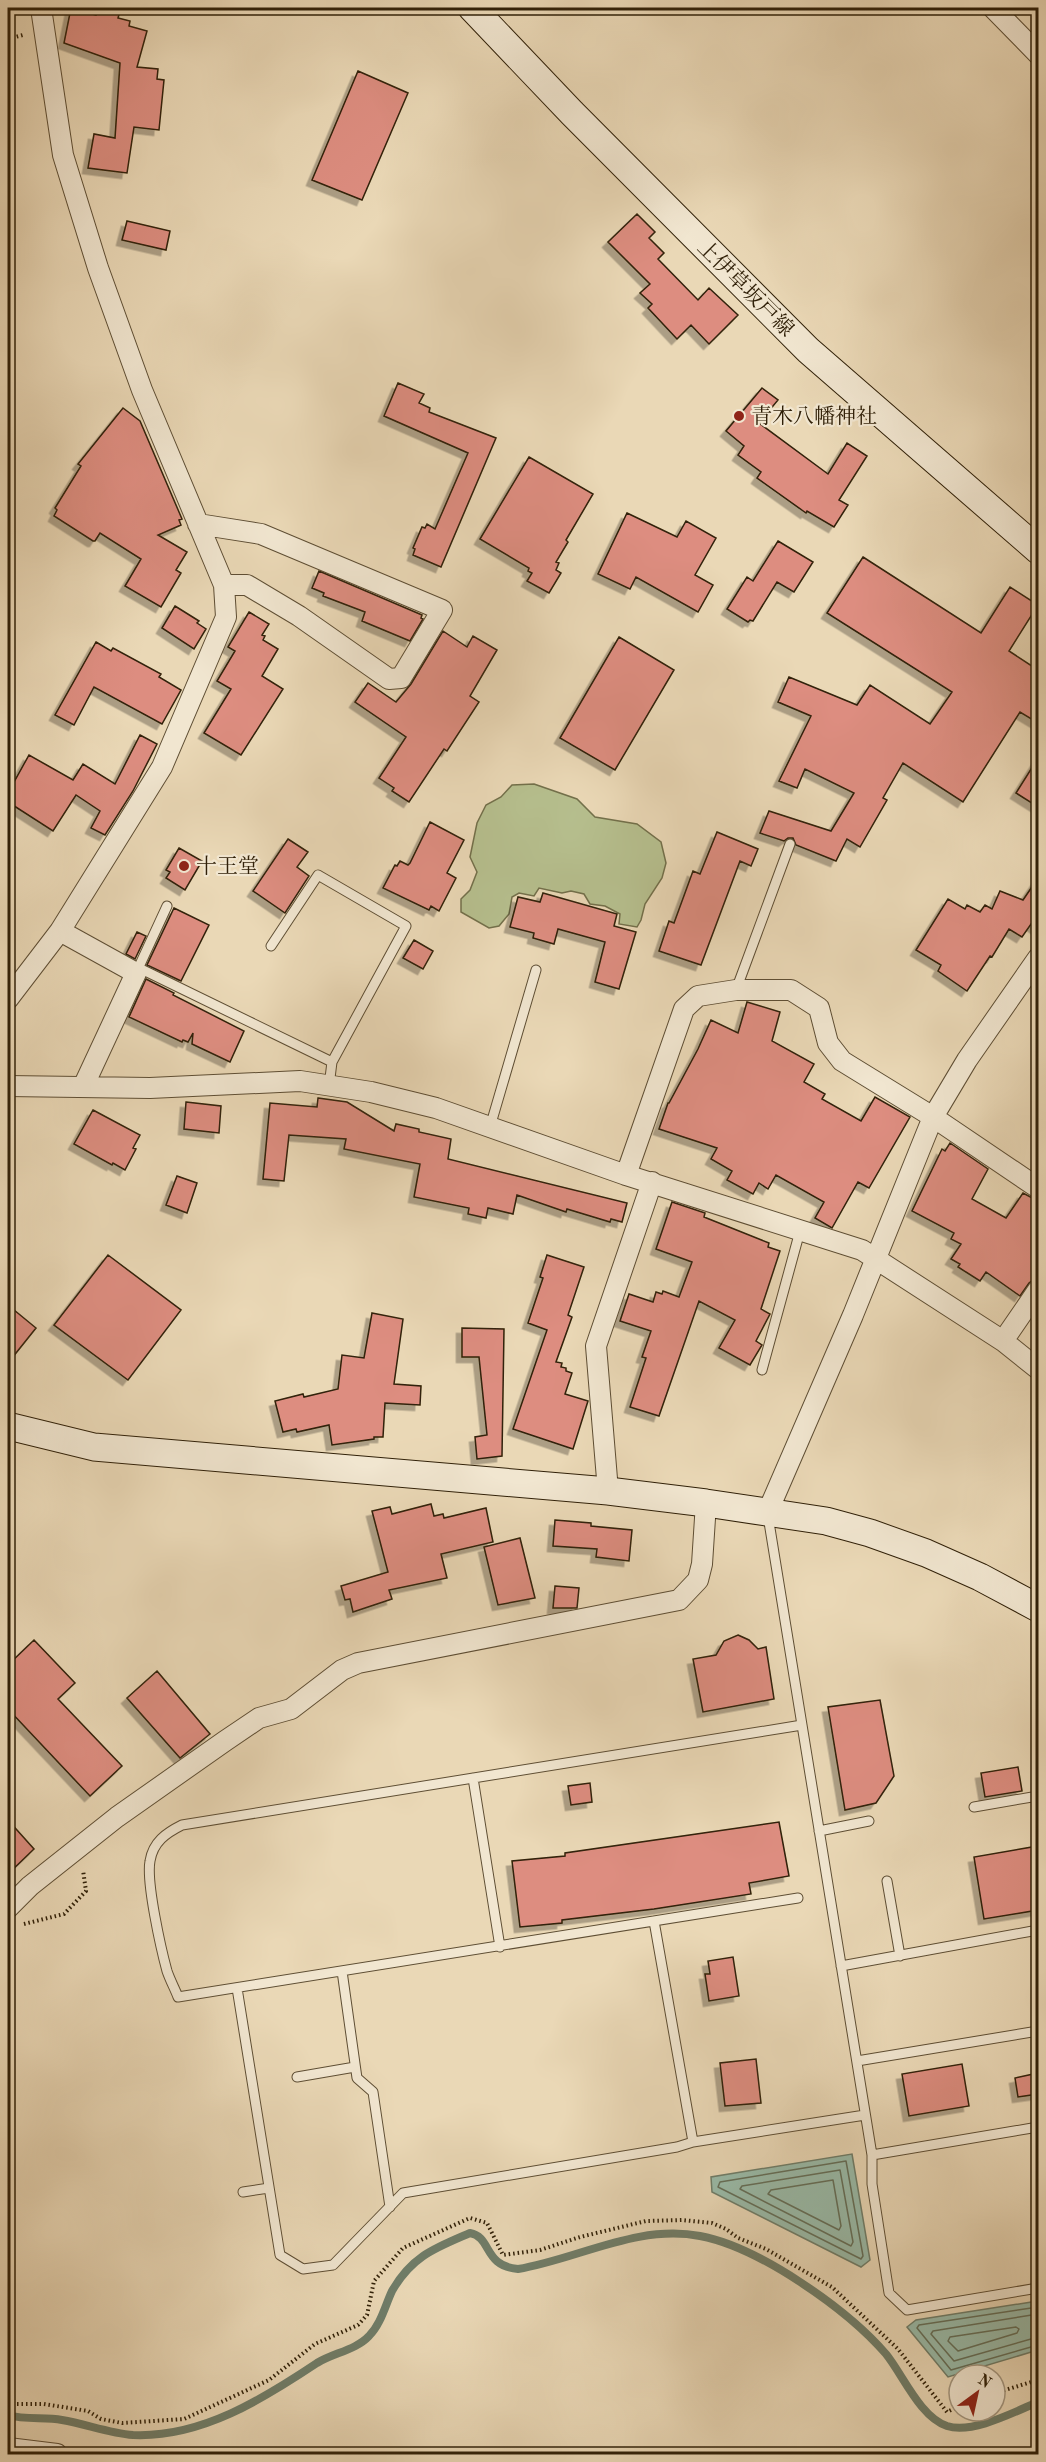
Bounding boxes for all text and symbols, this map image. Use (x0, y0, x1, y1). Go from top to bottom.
street label: 上伊草坂戸線 (693, 236, 798, 341)
place label: 青木八幡神社 (751, 405, 877, 428)
marker: 青木八幡神社 (732, 409, 746, 423)
place label: 十王堂 (196, 855, 259, 878)
marker: 十王堂 (177, 859, 191, 873)
north arrow (947, 2363, 1007, 2423)
text: N (975, 2372, 994, 2393)

